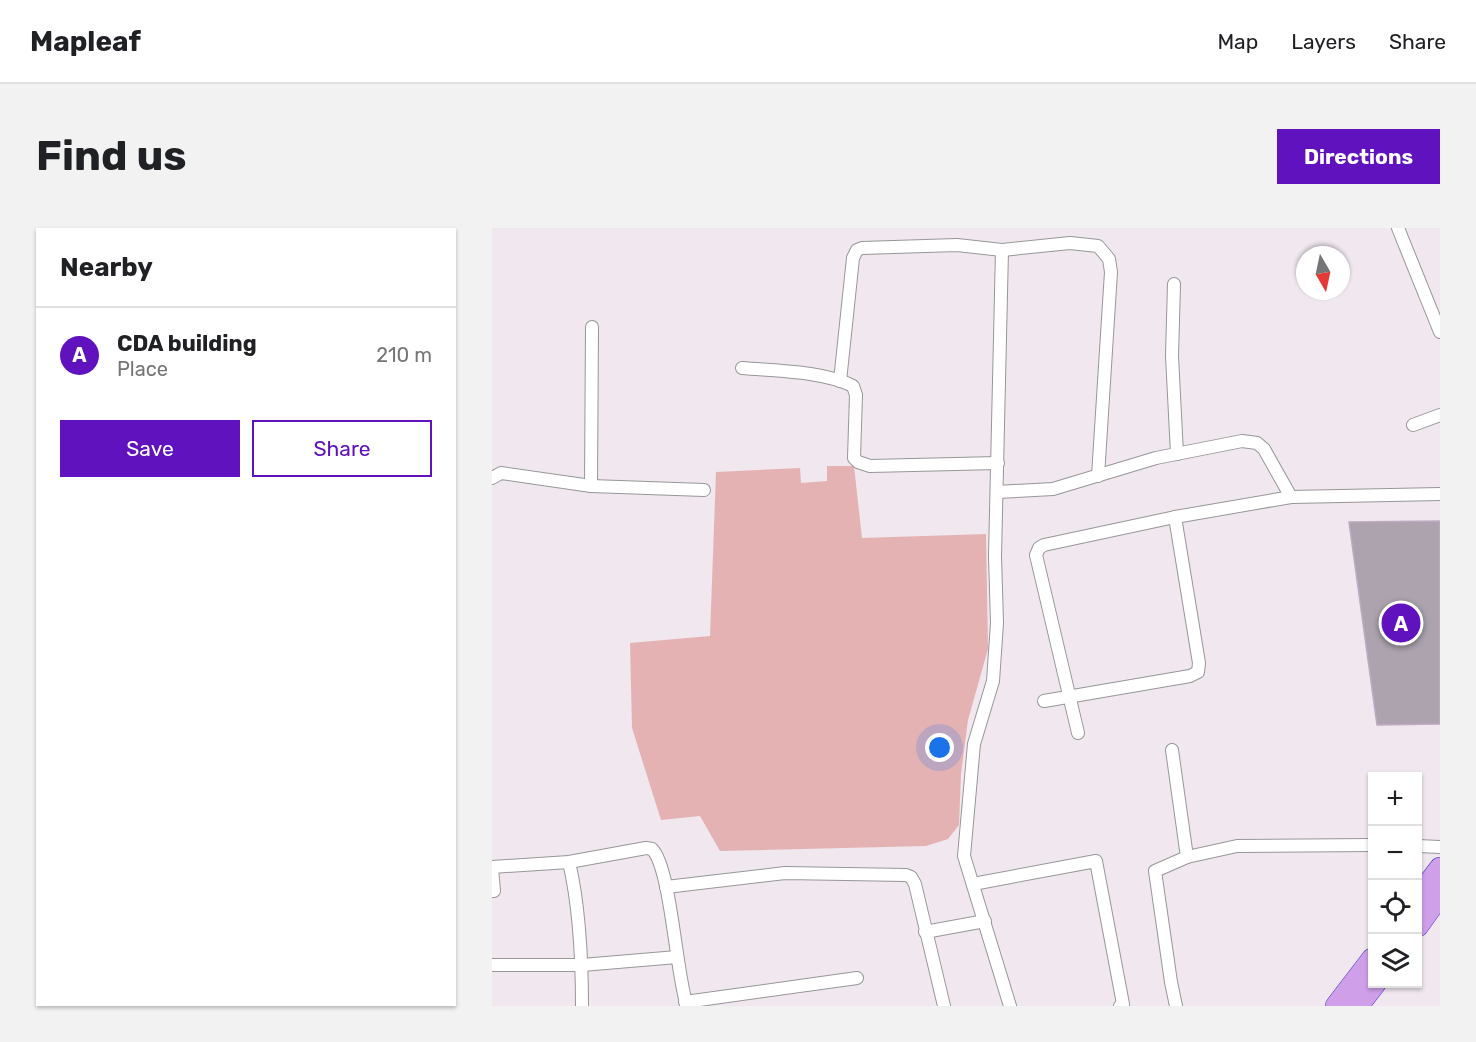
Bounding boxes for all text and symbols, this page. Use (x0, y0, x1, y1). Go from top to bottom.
text: Mapleaf (30, 25, 141, 58)
text: Map (1217, 29, 1258, 54)
text: Layers (1291, 29, 1356, 54)
text: Share (1389, 29, 1446, 54)
button: Directions (1277, 129, 1440, 184)
text: Find us (36, 131, 187, 181)
north arrow (1296, 246, 1350, 300)
text: Nearby (60, 252, 153, 283)
text: CDA building (117, 330, 257, 357)
text: A (72, 343, 87, 367)
text: 210 m (376, 343, 432, 367)
text: Place (117, 357, 168, 381)
button: Save (60, 420, 240, 477)
button: Share (252, 420, 432, 477)
pin: A (1382, 600, 1420, 646)
your location (925, 733, 954, 762)
map controls (1368, 772, 1422, 988)
button: + (1368, 772, 1422, 826)
button: − (1368, 826, 1422, 880)
button: locate (1368, 880, 1422, 934)
button: layers (1368, 934, 1422, 988)

